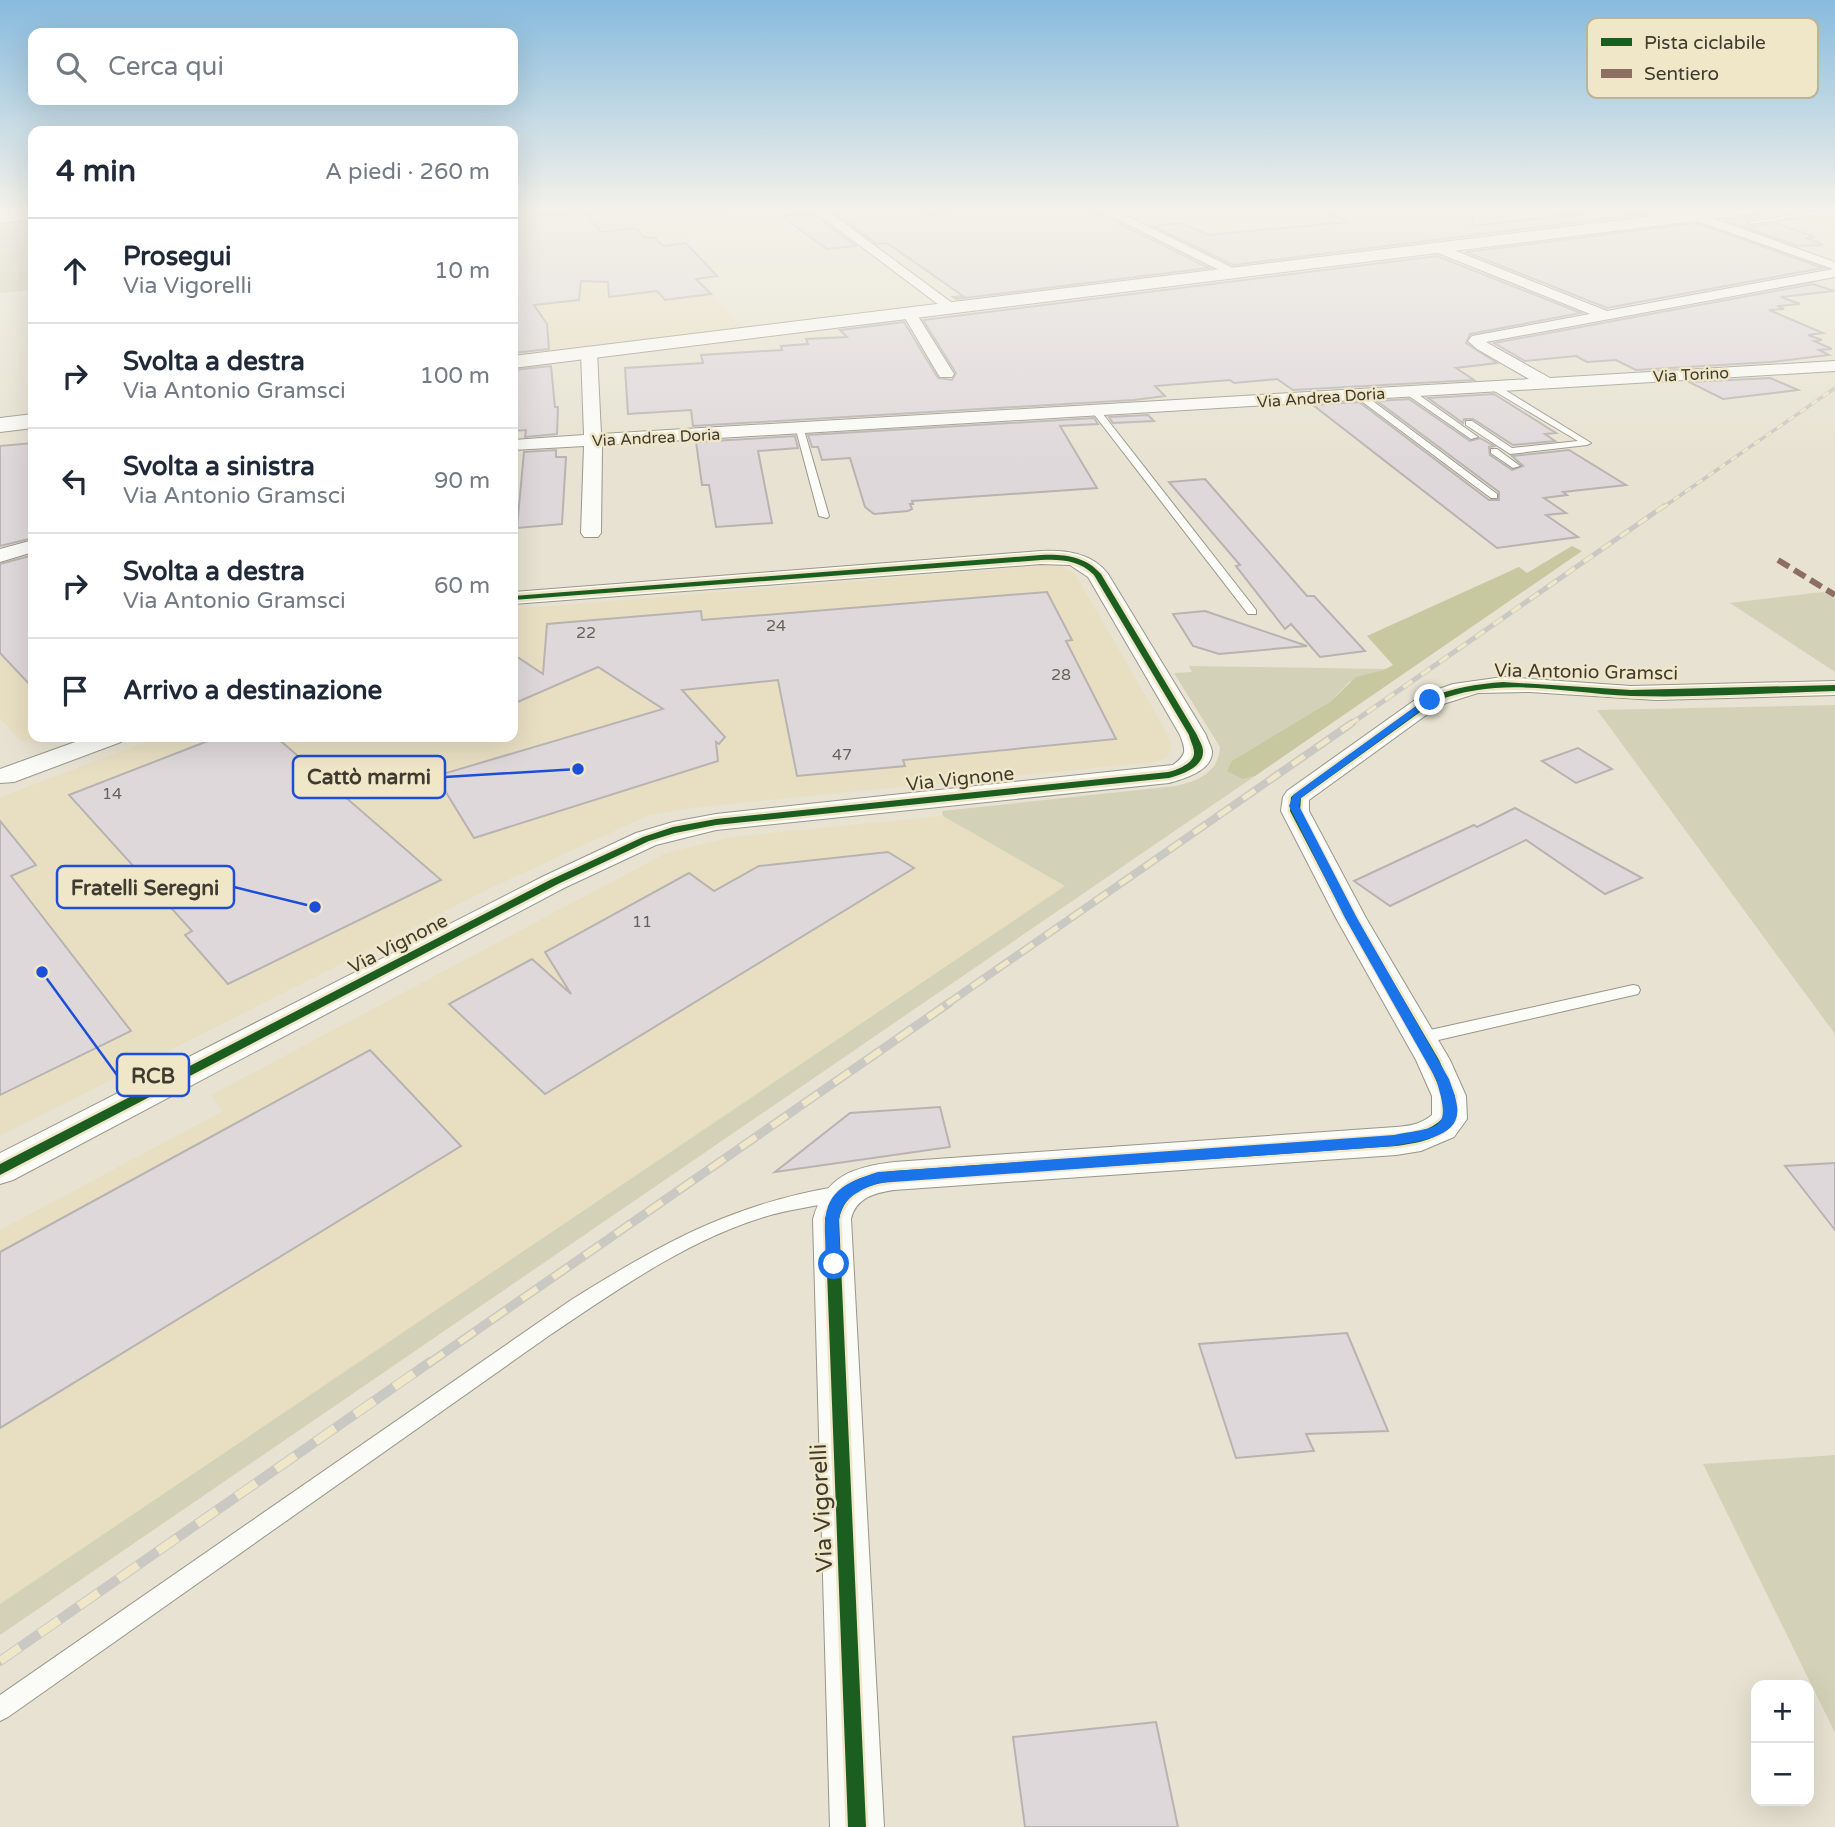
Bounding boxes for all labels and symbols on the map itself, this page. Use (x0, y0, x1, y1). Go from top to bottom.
legend (1587, 18, 1818, 98)
text: Pista ciclabile (1644, 32, 1766, 54)
text: Sentiero (1644, 63, 1719, 85)
street label: Via Torino (1652, 363, 1730, 387)
street label: Via Andrea Doria (1256, 384, 1386, 412)
street label: Via Andrea Doria (591, 425, 721, 451)
house number: 24 (766, 616, 786, 636)
house number: 22 (576, 623, 596, 643)
street label: Via Antonio Gramsci (1494, 659, 1678, 685)
house number: 28 (1051, 665, 1071, 685)
route end (1414, 684, 1445, 715)
house number: 47 (832, 745, 852, 765)
callout: Cattò marmi (293, 756, 445, 798)
street label: Via Vignone (905, 762, 1015, 796)
text: Cattò marmi (307, 765, 431, 790)
house number: 14 (102, 784, 122, 804)
callout: Fratelli Seregni (57, 866, 234, 908)
text: Fratelli Seregni (71, 876, 219, 901)
street label: Via Vignone (345, 910, 451, 978)
house number: 11 (632, 912, 652, 932)
callout: RCB (117, 1054, 189, 1096)
text: RCB (131, 1064, 175, 1089)
route start (818, 1248, 849, 1279)
street label: Via Vigorelli (805, 1443, 839, 1573)

